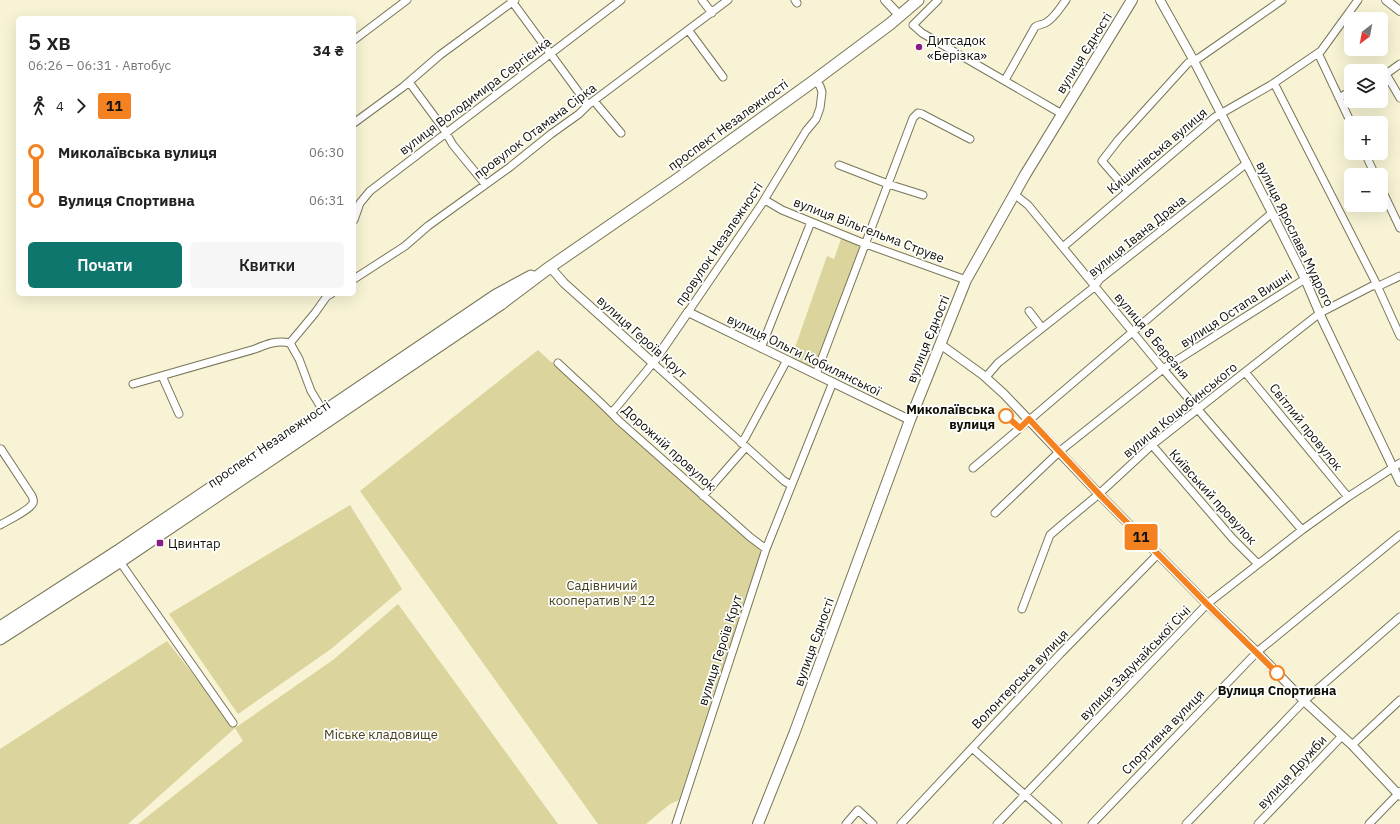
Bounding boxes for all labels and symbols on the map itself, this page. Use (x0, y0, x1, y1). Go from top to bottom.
street label: вулиця Єдності (1052, 9, 1116, 97)
north arrow (1344, 12, 1388, 56)
place label: Дитсадок «Берізка» (927, 32, 987, 64)
street label: вулиця Володимира Сергієнка (396, 33, 554, 159)
marker: Дитсадок «Берізка» (914, 42, 924, 52)
street label: проспект Незалежності (664, 76, 792, 174)
street label: провулок Отамана Сірка (470, 79, 600, 183)
street label: Кишинівська вулиця (1103, 104, 1211, 198)
street label: вулиця Ярослава Мудрого (1252, 159, 1338, 309)
street label: провулок Незалежності (671, 179, 767, 309)
street label: вулиця Івана Драча (1085, 191, 1189, 281)
street label: вулиця Вільгельма Струве (791, 193, 947, 267)
street label: вулиця Остапа Вишні (1177, 267, 1295, 351)
street label: вулиця 8 Березня (1111, 289, 1193, 383)
street label: вулиця Героїв Крут (593, 292, 691, 382)
street label: вулиця Єдності (903, 293, 953, 385)
street label: вулиця Ольги Кобилянської (724, 310, 884, 400)
street label: вулиця Коцюбинського (1119, 359, 1241, 461)
street label: Світлий провулок (1266, 380, 1346, 474)
street label: проспект Незалежності (204, 396, 334, 492)
street label: Дорожній провулок (619, 401, 719, 495)
place label: Миколаївська вулиця (906, 401, 995, 433)
marker: Миколаївська вулиця (998, 408, 1014, 424)
street label: Київський провулок (1166, 446, 1260, 548)
line badge: 11 (1123, 524, 1159, 550)
place label: Цвинтар (168, 535, 220, 552)
marker: Цвинтар (155, 538, 165, 548)
park label: Садівничий кооператив № 12 (549, 577, 655, 609)
street label: вулиця Героїв Крут (694, 592, 746, 708)
street label: вулиця Єдності (790, 595, 838, 689)
street label: вулиця Задунайської Січі (1076, 602, 1194, 724)
street label: Волонтерська вулиця (968, 626, 1072, 732)
marker: Вулиця Спортивна (1269, 665, 1285, 681)
place label: Вулиця Спортивна (1218, 682, 1336, 699)
street label: Спортивна вулиця (1118, 686, 1208, 778)
park label: Міське кладовище (324, 726, 438, 743)
street label: вулиця Дружби (1254, 732, 1330, 812)

